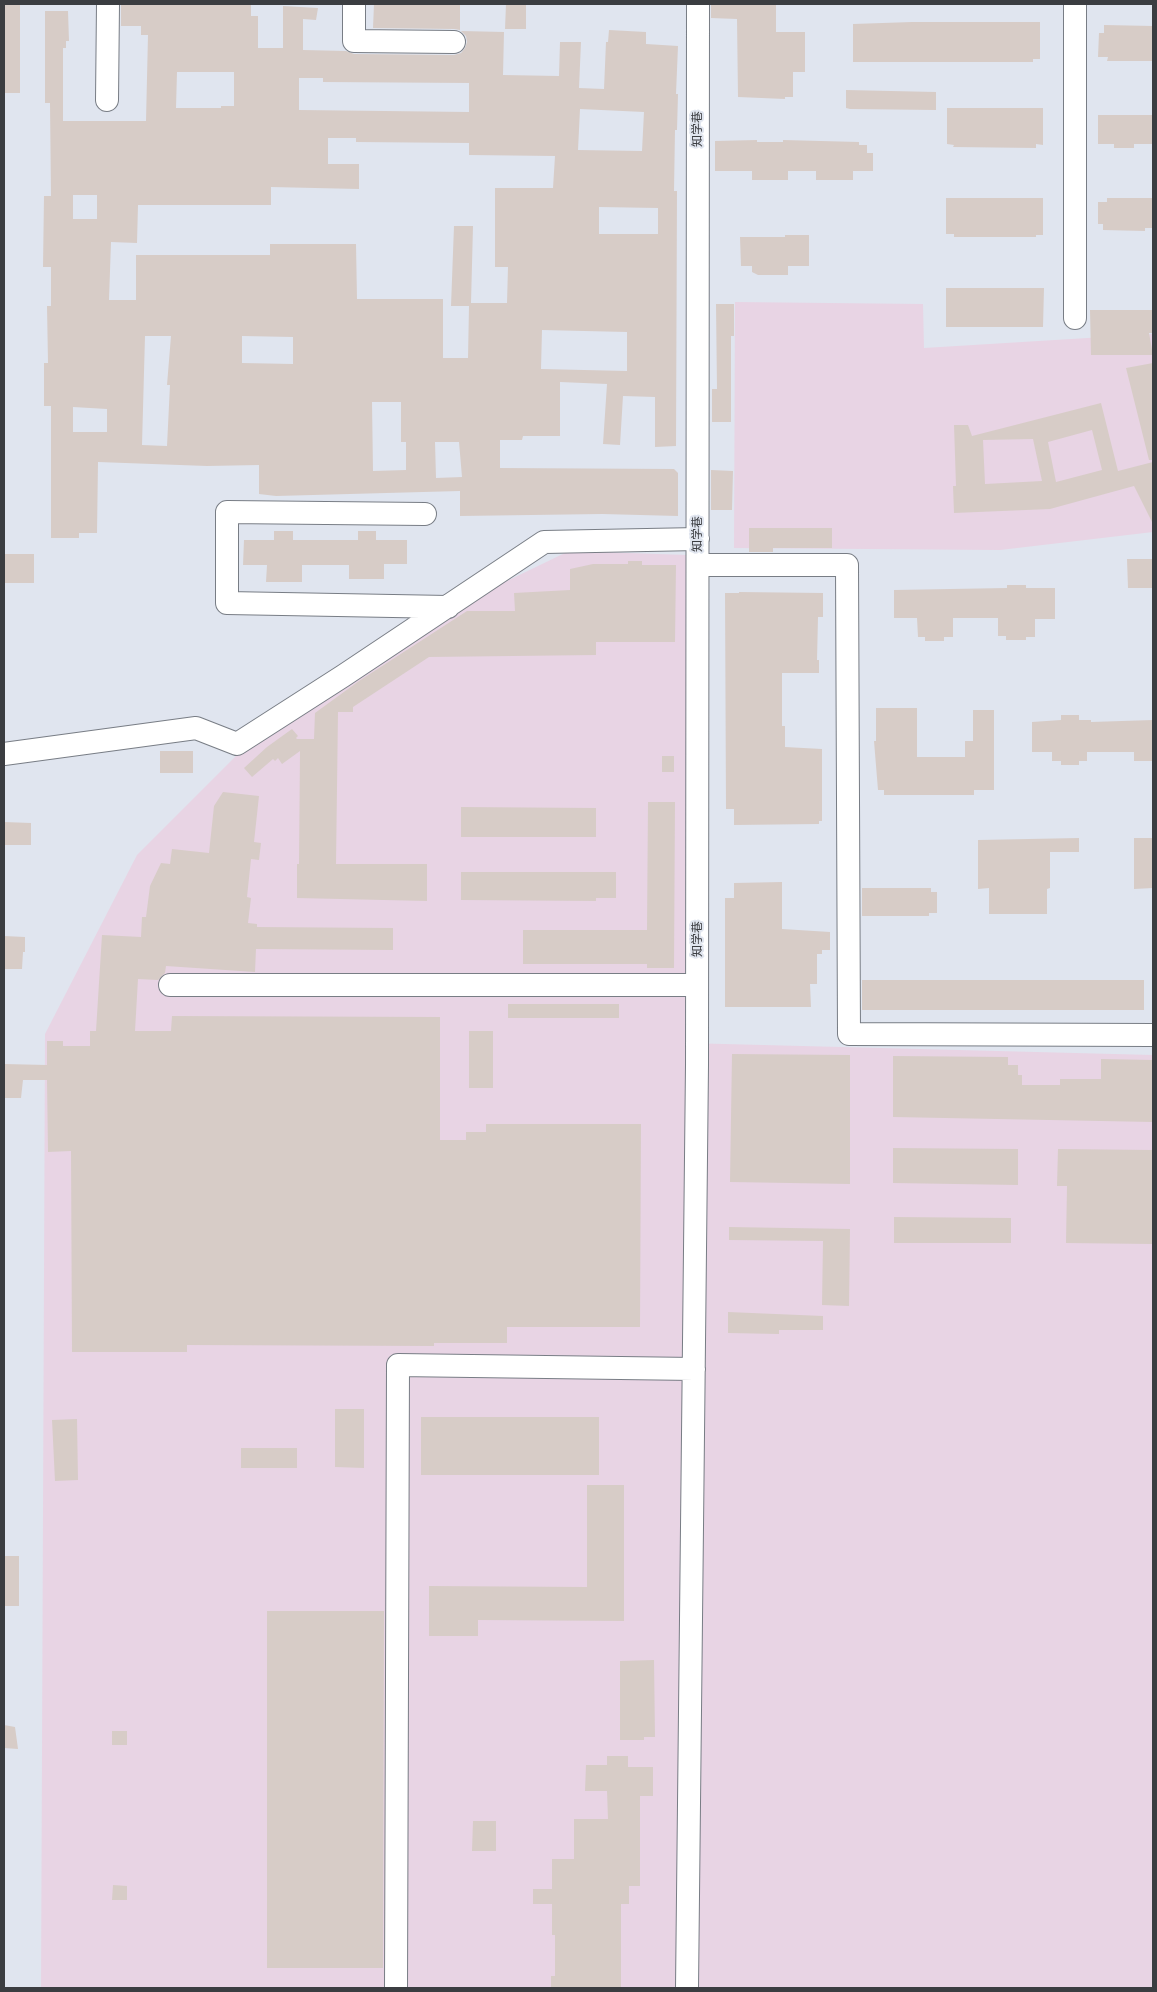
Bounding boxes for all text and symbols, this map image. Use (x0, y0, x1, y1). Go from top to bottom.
street label: 知学巷 (691, 111, 705, 147)
street label: 知学巷 (691, 516, 705, 552)
street label: 知学巷 (691, 921, 705, 957)

